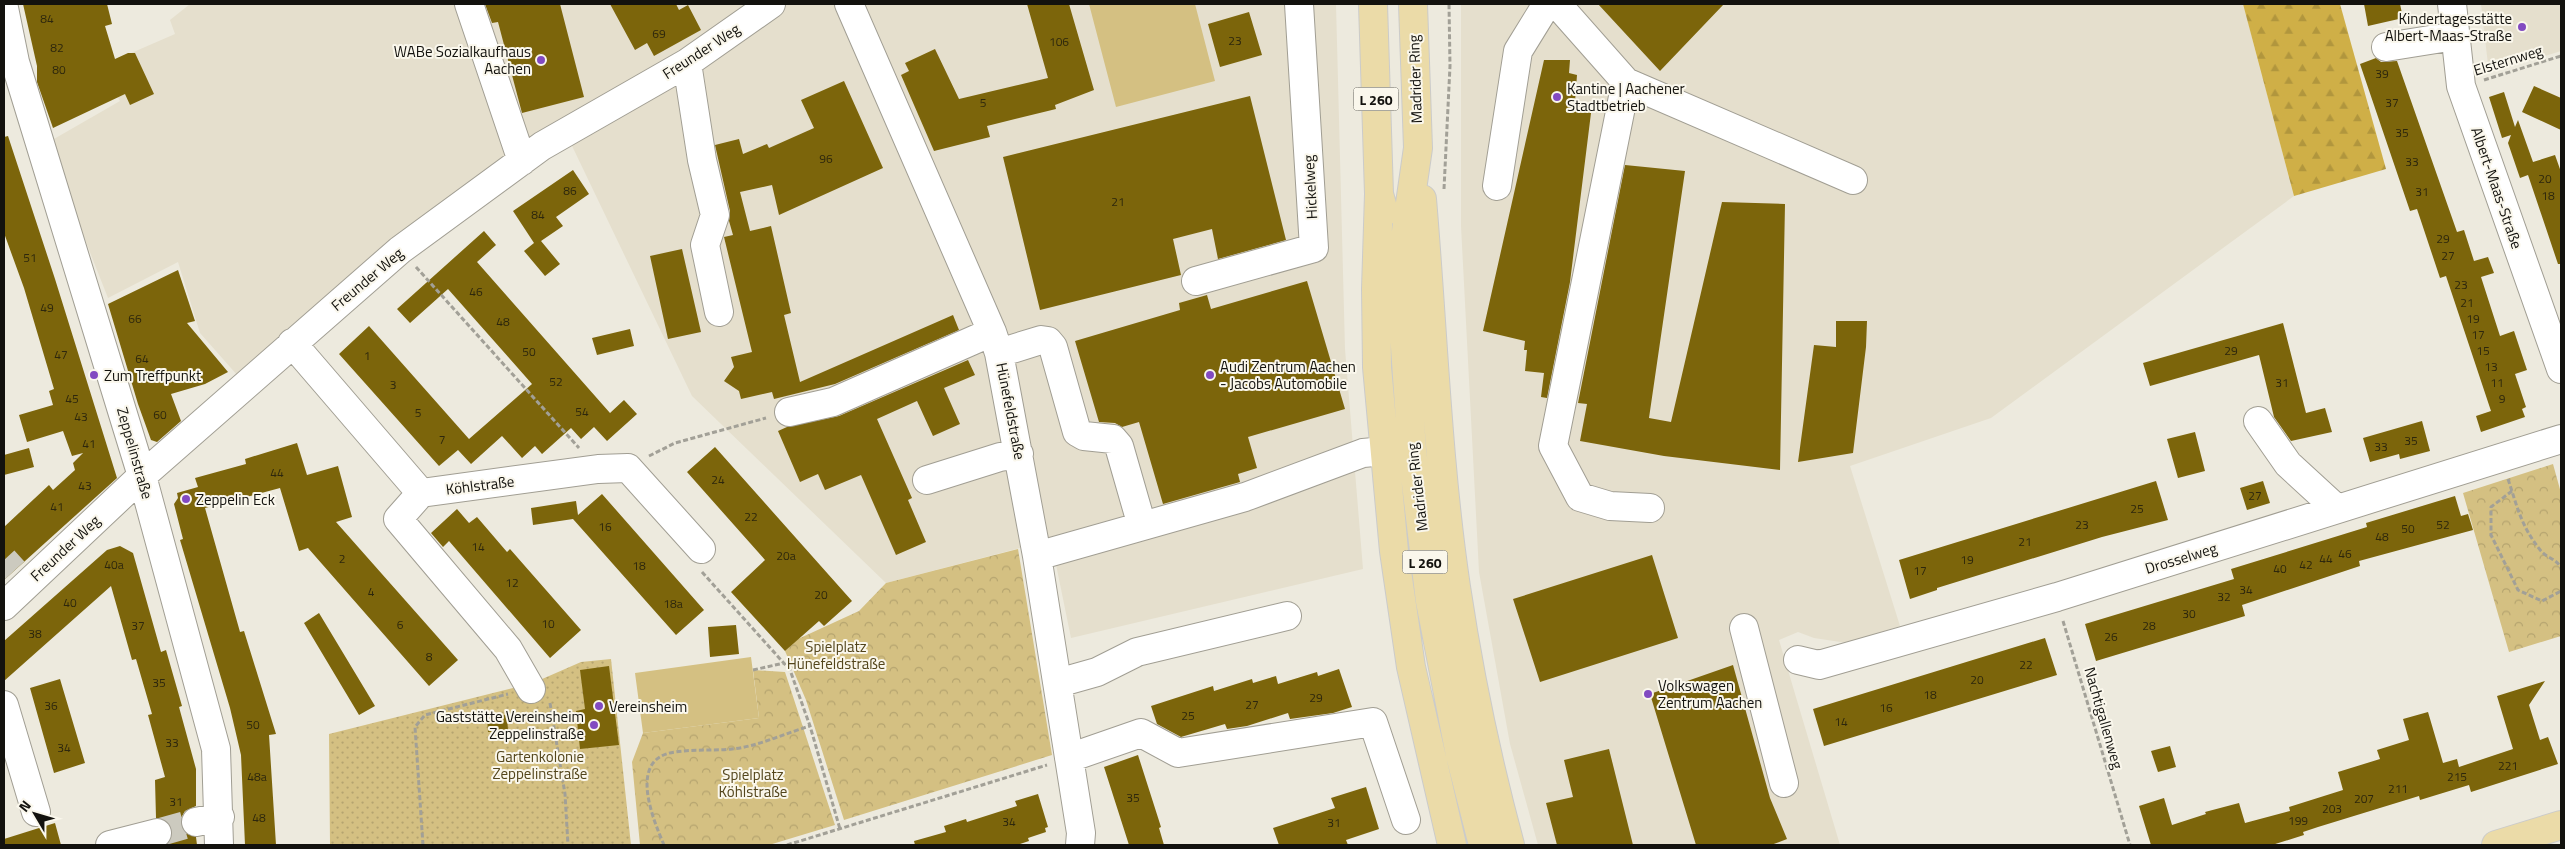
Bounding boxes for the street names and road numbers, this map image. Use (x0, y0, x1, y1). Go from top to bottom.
street label: Freunder Weg (658, 17, 745, 85)
street label: Madrider Ring (1402, 34, 1428, 124)
street label: Elsternweg (2471, 38, 2546, 81)
road number: L 260 (1354, 88, 1398, 110)
street label: Albert-Maas-Straße (2465, 124, 2529, 252)
street label: Hickelweg (1297, 154, 1323, 220)
street label: Freunder Weg (326, 242, 409, 316)
street label: Hünefeldstraße (990, 360, 1032, 462)
street label: Zeppelinstraße (111, 404, 159, 502)
street label: Madrider Ring (1400, 441, 1434, 532)
street label: Köhlstraße (444, 469, 516, 501)
street label: Freunder Weg (25, 509, 105, 587)
street label: Drosselweg (2142, 536, 2220, 580)
road number: L 260 (1402, 550, 1448, 574)
street label: Nachtigallenweg (2078, 664, 2130, 772)

